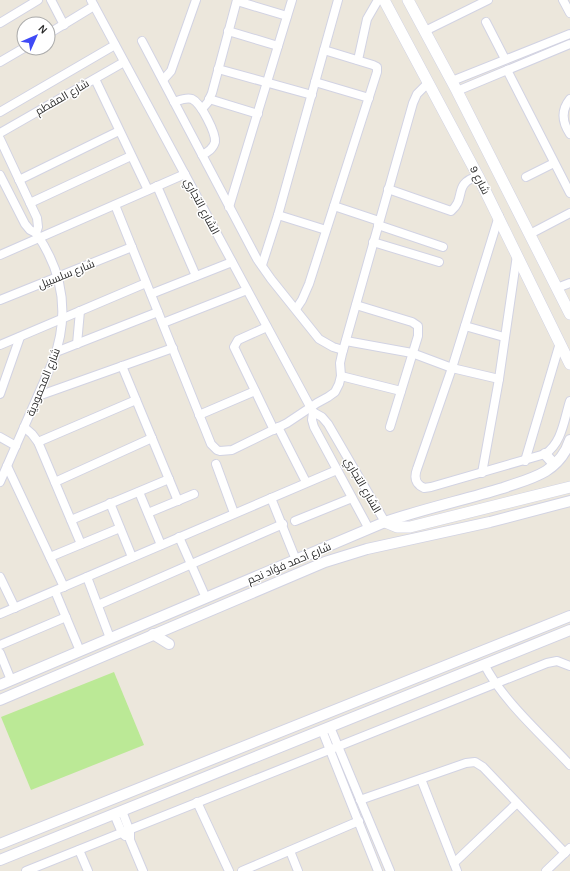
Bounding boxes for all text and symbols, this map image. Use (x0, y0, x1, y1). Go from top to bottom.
north arrow (16, 16, 56, 56)
text: N (35, 22, 50, 37)
street label: شارع المقطم (33, 77, 92, 119)
street label: شارع 9 (466, 164, 492, 197)
street label: الشارع التجاري (179, 176, 222, 238)
street label: شارع سلسبيل (36, 257, 97, 293)
street label: شارع المحمودية (24, 346, 64, 419)
street label: الشارع التجاري (340, 455, 384, 516)
street label: شارع أحمد فؤاد نجم (245, 539, 333, 588)

